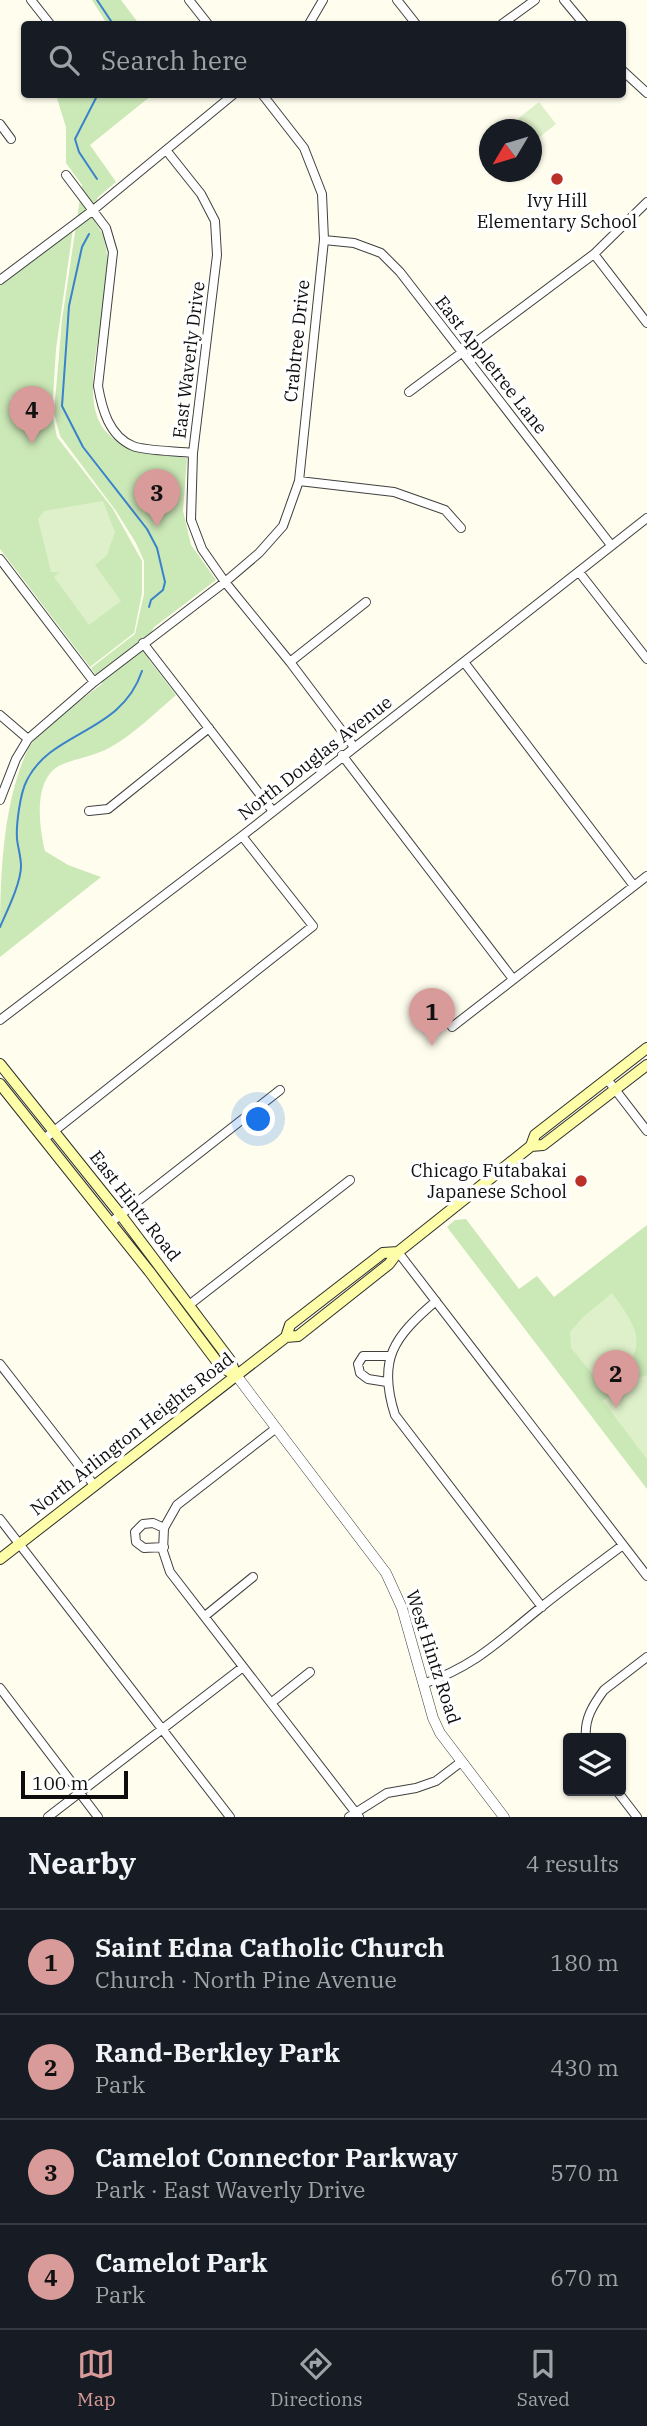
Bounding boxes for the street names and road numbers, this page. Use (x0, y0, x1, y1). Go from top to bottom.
street label: Crabtree Drive (279, 279, 314, 403)
street label: East Waverly Drive (167, 280, 210, 440)
street label: East Appletree Lane (430, 291, 553, 438)
street label: North Douglas Avenue (233, 690, 396, 825)
street label: East Hintz Road (85, 1146, 186, 1266)
street label: North Arlington Heights Road (25, 1347, 238, 1520)
street label: West Hintz Road (401, 1587, 466, 1727)

